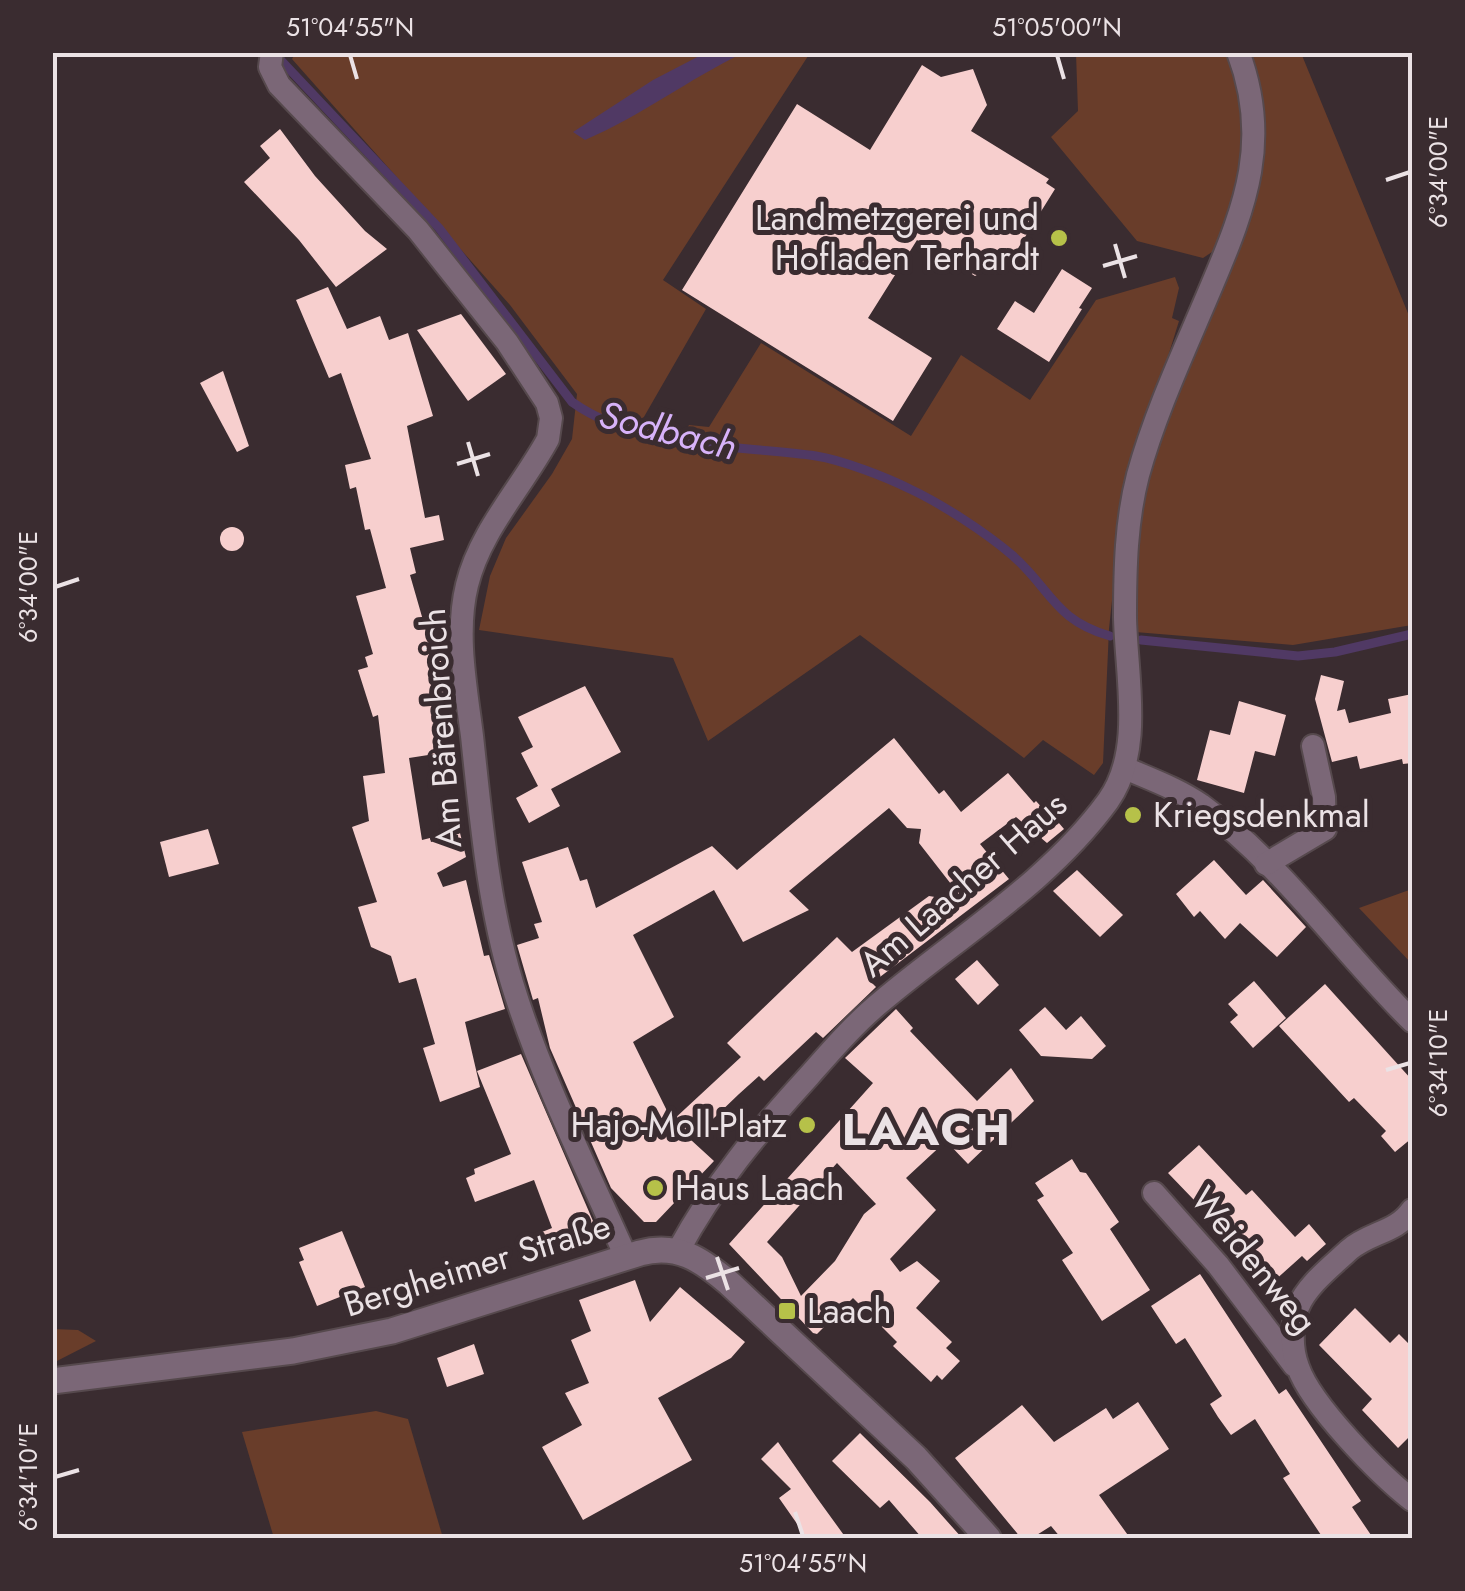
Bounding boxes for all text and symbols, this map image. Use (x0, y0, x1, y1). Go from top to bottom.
text: 51°04'55"N (286, 9, 414, 45)
text: 51°05'00"N (992, 9, 1122, 45)
text: 6°34'00"E (1420, 116, 1456, 228)
place label: Landmetzgerei und Hofladen Terhardt (755, 193, 1040, 283)
marker: Landmetzgerei und Hofladen Terhardt (1048, 227, 1070, 249)
water label: Sodbach (593, 386, 743, 474)
text: 6°34'00"E (10, 531, 46, 643)
street label: Am Bärenbroich (408, 607, 474, 849)
street label: Am Laacher Haus (848, 780, 1078, 988)
place label: Kriegsdenkmal (1153, 790, 1370, 840)
marker: Kriegsdenkmal (1122, 804, 1144, 826)
text: 6°34'10"E (1420, 1009, 1456, 1117)
district label: LAACH (842, 1097, 1012, 1162)
place label: Hajo-Moll-Platz (570, 1100, 787, 1150)
marker: Hajo-Moll-Platz (796, 1114, 818, 1136)
place label: Haus Laach (675, 1163, 844, 1213)
street label: Weidenweg (1179, 1176, 1329, 1344)
marker: Haus Laach (644, 1177, 666, 1199)
street label: Bergheimer Straße (337, 1201, 617, 1329)
place label: Laach (807, 1286, 892, 1336)
marker: Laach (776, 1300, 798, 1322)
text: 6°34'10"E (10, 1423, 46, 1531)
text: 51°04'55"N (739, 1545, 867, 1581)

